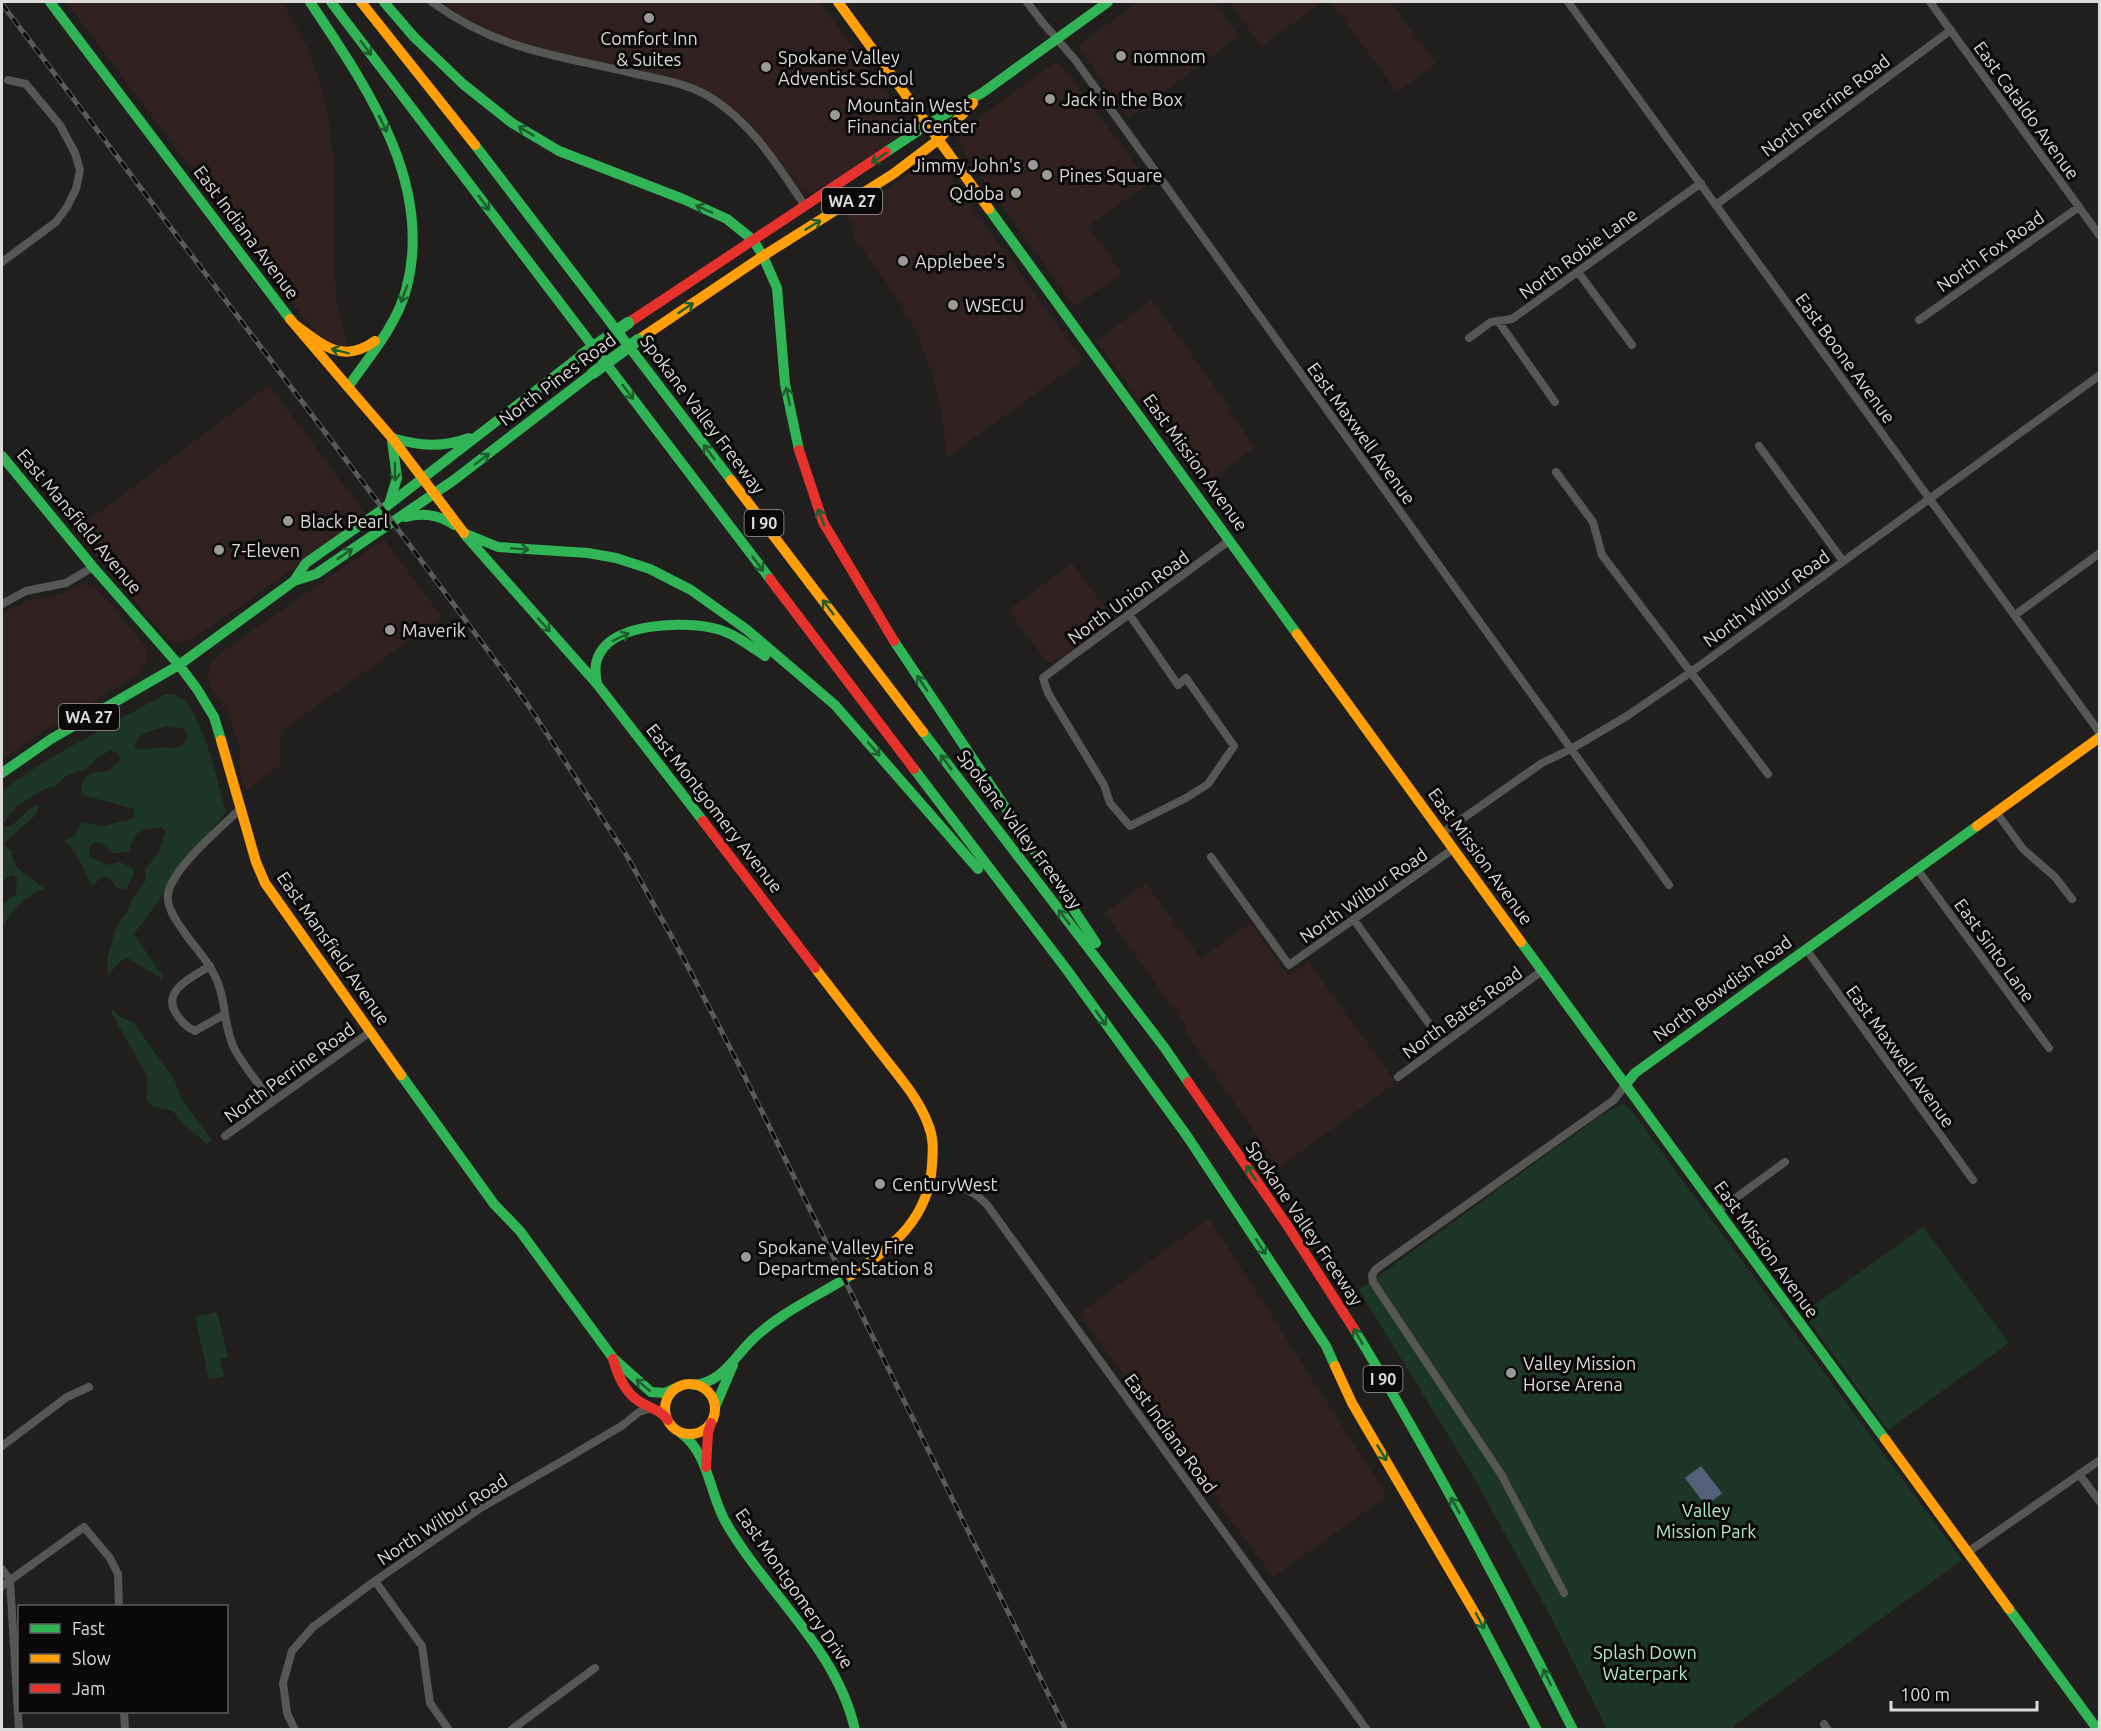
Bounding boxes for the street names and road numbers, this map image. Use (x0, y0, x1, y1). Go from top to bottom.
street label: East Cataldo Avenue (1970, 37, 2084, 183)
street label: North Perrine Road (1757, 50, 1893, 160)
street label: East Indiana Avenue (190, 161, 304, 303)
road number: WA 27 (822, 188, 882, 214)
street label: North Robie Lane (1515, 203, 1641, 303)
street label: North Fox Road (1933, 207, 2047, 295)
street label: East Boone Avenue (1792, 289, 1900, 427)
street label: North Pines Road (495, 329, 619, 429)
street label: Spokane Valley Freeway (637, 331, 769, 497)
street label: East Maxwell Avenue (1304, 358, 1420, 508)
street label: East Mission Avenue (1140, 390, 1252, 534)
street label: East Mansfield Avenue (14, 445, 146, 597)
road number: I 90 (744, 510, 783, 536)
street label: North Union Road (1063, 546, 1193, 648)
street label: North Wilbur Road (1699, 546, 1833, 650)
road number: WA 27 (59, 704, 119, 730)
street label: East Montgomery Avenue (643, 720, 787, 896)
street label: Spokane Valley Freeway (954, 746, 1086, 912)
street label: East Mission Avenue (1425, 784, 1537, 928)
street label: North Wilbur Road (1295, 843, 1431, 947)
street label: East Mansfield Avenue (273, 868, 395, 1028)
street label: East Sinto Lane (1951, 894, 2039, 1006)
street label: North Bowdish Road (1649, 931, 1795, 1045)
street label: North Bates Road (1398, 962, 1526, 1062)
street label: East Maxwell Avenue (1843, 981, 1959, 1131)
street label: North Perrine Road (220, 1018, 358, 1126)
street label: Spokane Valley Freeway (1243, 1137, 1368, 1309)
street label: East Mission Avenue (1711, 1177, 1823, 1321)
road number: I 90 (1364, 1366, 1402, 1392)
street label: East Indiana Road (1121, 1369, 1221, 1497)
street label: North Wilbur Road (373, 1469, 511, 1569)
street label: East Montgomery Drive (732, 1504, 858, 1672)

